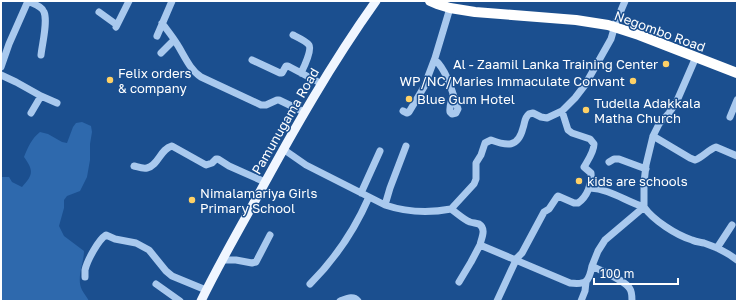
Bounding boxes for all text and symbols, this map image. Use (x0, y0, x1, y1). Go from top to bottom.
street label: Negombo Road (612, 7, 708, 55)
place label: Al - Zaamil Lanka Training Center (453, 56, 658, 72)
marker: Al - Zaamil Lanka Training Center (661, 59, 671, 69)
place label: Felix orders & company (118, 65, 192, 96)
street label: Pamunugama Road (248, 65, 322, 177)
place label: WP/NC/Maries Immaculate Convant (400, 73, 625, 89)
marker: Felix orders & company (105, 75, 115, 85)
marker: WP/NC/Maries Immaculate Convant (628, 76, 638, 86)
place label: Blue Gum Hotel (417, 91, 515, 107)
marker: Blue Gum Hotel (404, 94, 414, 104)
place label: Tudella Adakkala Matha Church (594, 95, 701, 126)
marker: Tudella Adakkala Matha Church (581, 105, 591, 115)
place label: kids are schools (587, 173, 688, 189)
marker: kids are schools (574, 176, 584, 186)
place label: Nimalamariya Girls Primary School (200, 185, 317, 216)
marker: Nimalamariya Girls Primary School (187, 195, 197, 205)
scale bar (594, 260, 678, 286)
text: 100 m (600, 266, 634, 281)

